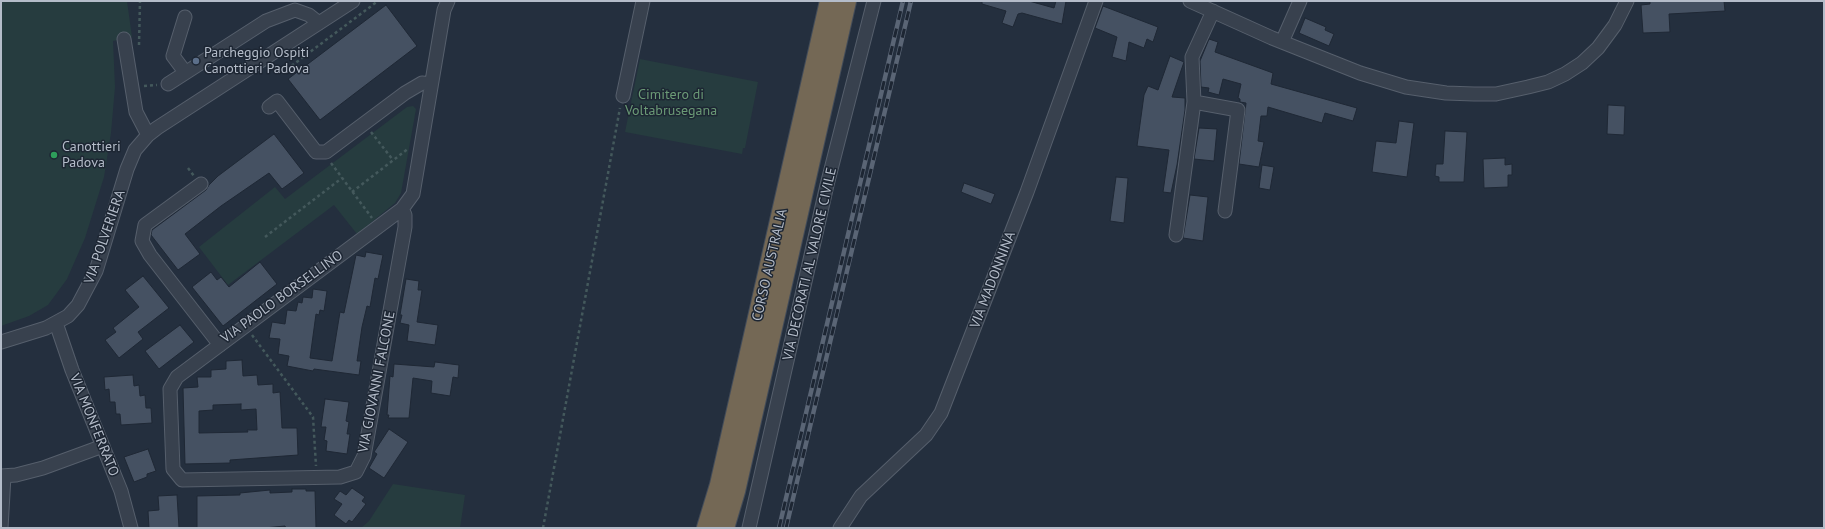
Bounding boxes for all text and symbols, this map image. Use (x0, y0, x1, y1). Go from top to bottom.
place label: Parcheggio Ospiti Canottieri Padova (204, 45, 309, 78)
marker: Parcheggio Ospiti Canottieri Padova (191, 56, 201, 66)
park label: Cimitero di Voltabrusegana (625, 87, 717, 120)
place label: Canottieri Padova (62, 139, 121, 172)
marker: Canottieri Padova (49, 150, 59, 160)
street label: VIA DECORATI AL VALORE CIVILE (780, 166, 840, 362)
street label: VIA POLVERIERA (81, 188, 129, 286)
street label: CORSO AUSTRALIA (749, 207, 791, 323)
street label: VIA MADONNINA (967, 229, 1019, 331)
street label: VIA PAOLO BORSELLINO (218, 247, 346, 347)
street label: VIA GIOVANNI FALCONE (355, 310, 399, 454)
street label: VIA MONFERRATO (66, 371, 122, 479)

